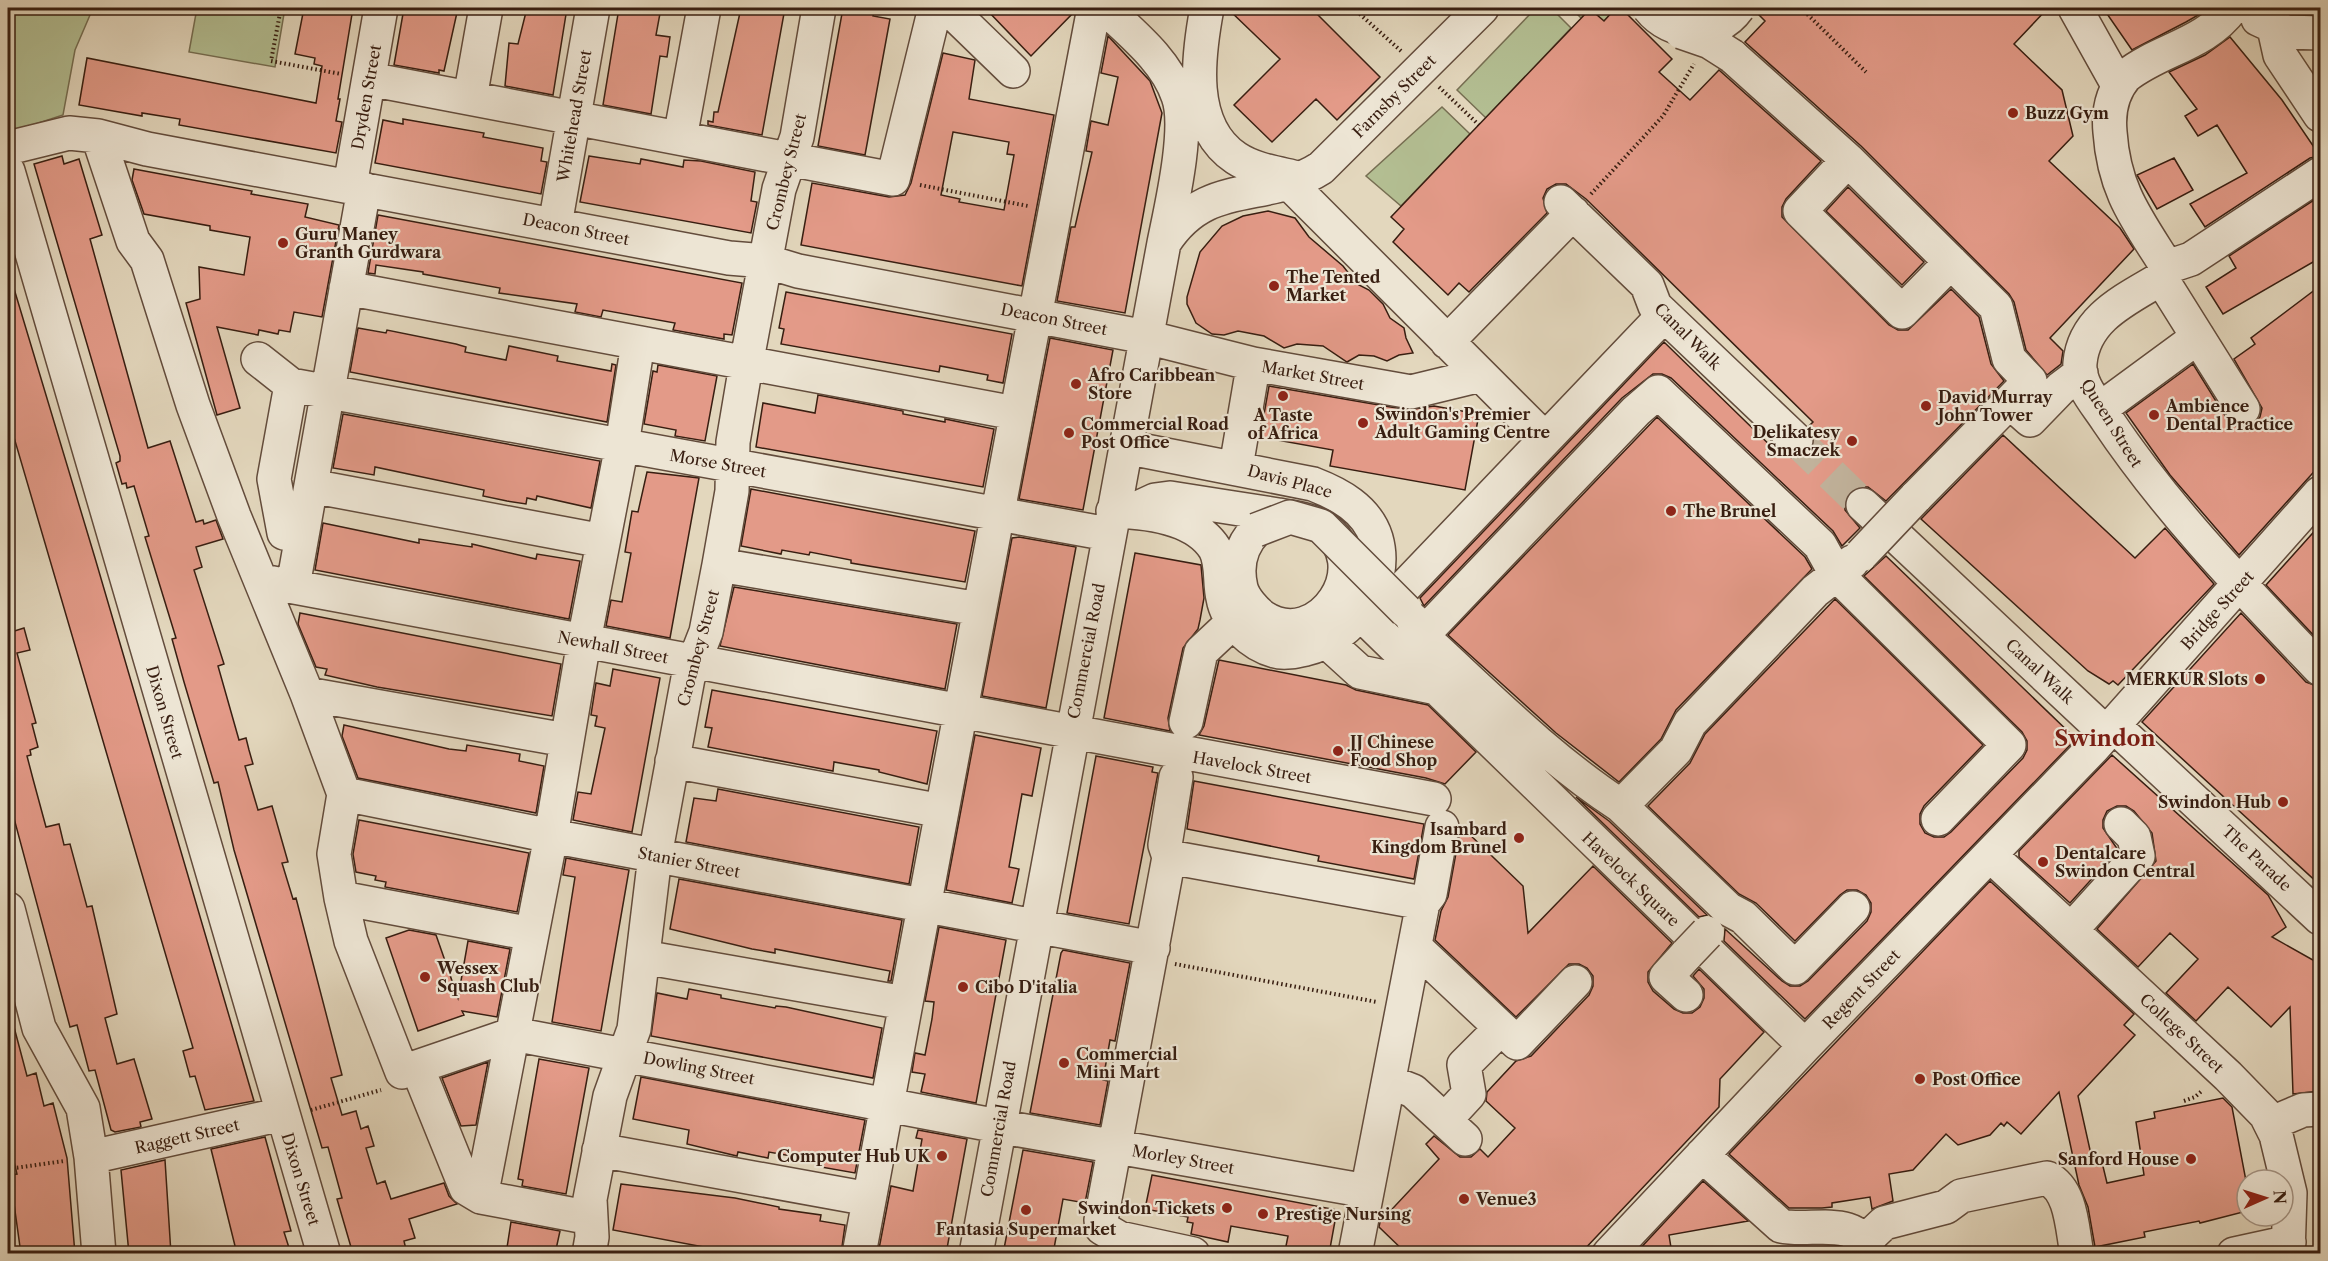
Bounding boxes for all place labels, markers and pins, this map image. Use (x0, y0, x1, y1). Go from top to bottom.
place label: Buzz Gym (2025, 103, 2109, 123)
marker: Buzz Gym (2006, 106, 2020, 120)
place label: Guru Maney Granth Gurdwara (295, 224, 442, 262)
marker: Guru Maney Granth Gurdwara (276, 236, 290, 250)
place label: The Tented Market (1286, 267, 1381, 305)
marker: The Tented Market (1267, 279, 1281, 293)
place label: Afro Caribbean Store (1087, 365, 1215, 403)
marker: Afro Caribbean Store (1069, 377, 1083, 391)
place label: David Murray John Tower (1935, 387, 2054, 425)
marker: A Taste of Africa (1276, 389, 1290, 403)
place label: Ambience Dental Practice (2165, 396, 2293, 434)
marker: David Murray John Tower (1919, 399, 1933, 413)
place label: Swindon's Premier Adult Gaming Centre (1374, 404, 1551, 442)
place label: A Taste of Africa (1248, 405, 1319, 443)
marker: Ambience Dental Practice (2147, 408, 2161, 422)
place label: Commercial Road Post Office (1081, 414, 1229, 452)
marker: Swindon's Premier Adult Gaming Centre (1356, 416, 1370, 430)
place label: Delikatesy Smaczek (1752, 422, 1841, 460)
marker: Commercial Road Post Office (1062, 426, 1076, 440)
marker: Delikatesy Smaczek (1845, 434, 1859, 448)
place label: The Brunel (1683, 501, 1777, 521)
marker: The Brunel (1664, 504, 1678, 518)
place label: MERKUR Slots (2126, 669, 2248, 689)
marker: MERKUR Slots (2253, 672, 2267, 686)
place label: JJ Chinese Food Shop (1347, 732, 1438, 770)
marker: JJ Chinese Food Shop (1331, 744, 1345, 758)
place label: Swindon Hub (2158, 792, 2271, 812)
marker: Swindon Hub (2276, 795, 2290, 809)
place label: Isambard Kingdom Brunel (1371, 819, 1507, 857)
marker: Isambard Kingdom Brunel (1512, 831, 1526, 845)
place label: Dentalcare Swindon Central (2055, 843, 2195, 881)
marker: Dentalcare Swindon Central (2036, 855, 2050, 869)
place label: Wessex Squash Club (436, 958, 540, 996)
marker: Wessex Squash Club (418, 970, 432, 984)
place label: Cibo D'italia (975, 977, 1078, 997)
marker: Cibo D'italia (956, 980, 970, 994)
place label: Commercial Mini Mart (1076, 1044, 1178, 1082)
marker: Commercial Mini Mart (1057, 1056, 1071, 1070)
place label: Post Office (1932, 1069, 2021, 1089)
marker: Post Office (1913, 1072, 1927, 1086)
place label: Computer Hub UK (777, 1146, 931, 1166)
marker: Computer Hub UK (935, 1149, 949, 1163)
place label: Sanford House (2058, 1149, 2179, 1169)
marker: Sanford House (2184, 1152, 2198, 1166)
place label: Venue3 (1475, 1189, 1537, 1209)
marker: Venue3 (1457, 1192, 1471, 1206)
place label: Swindon Tickets (1078, 1198, 1215, 1218)
marker: Swindon Tickets (1220, 1201, 1234, 1215)
marker: Fantasia Supermarket (1019, 1203, 1033, 1217)
place label: Prestige Nursing (1275, 1204, 1411, 1224)
marker: Prestige Nursing (1256, 1207, 1270, 1221)
place label: Fantasia Supermarket (936, 1219, 1117, 1239)

